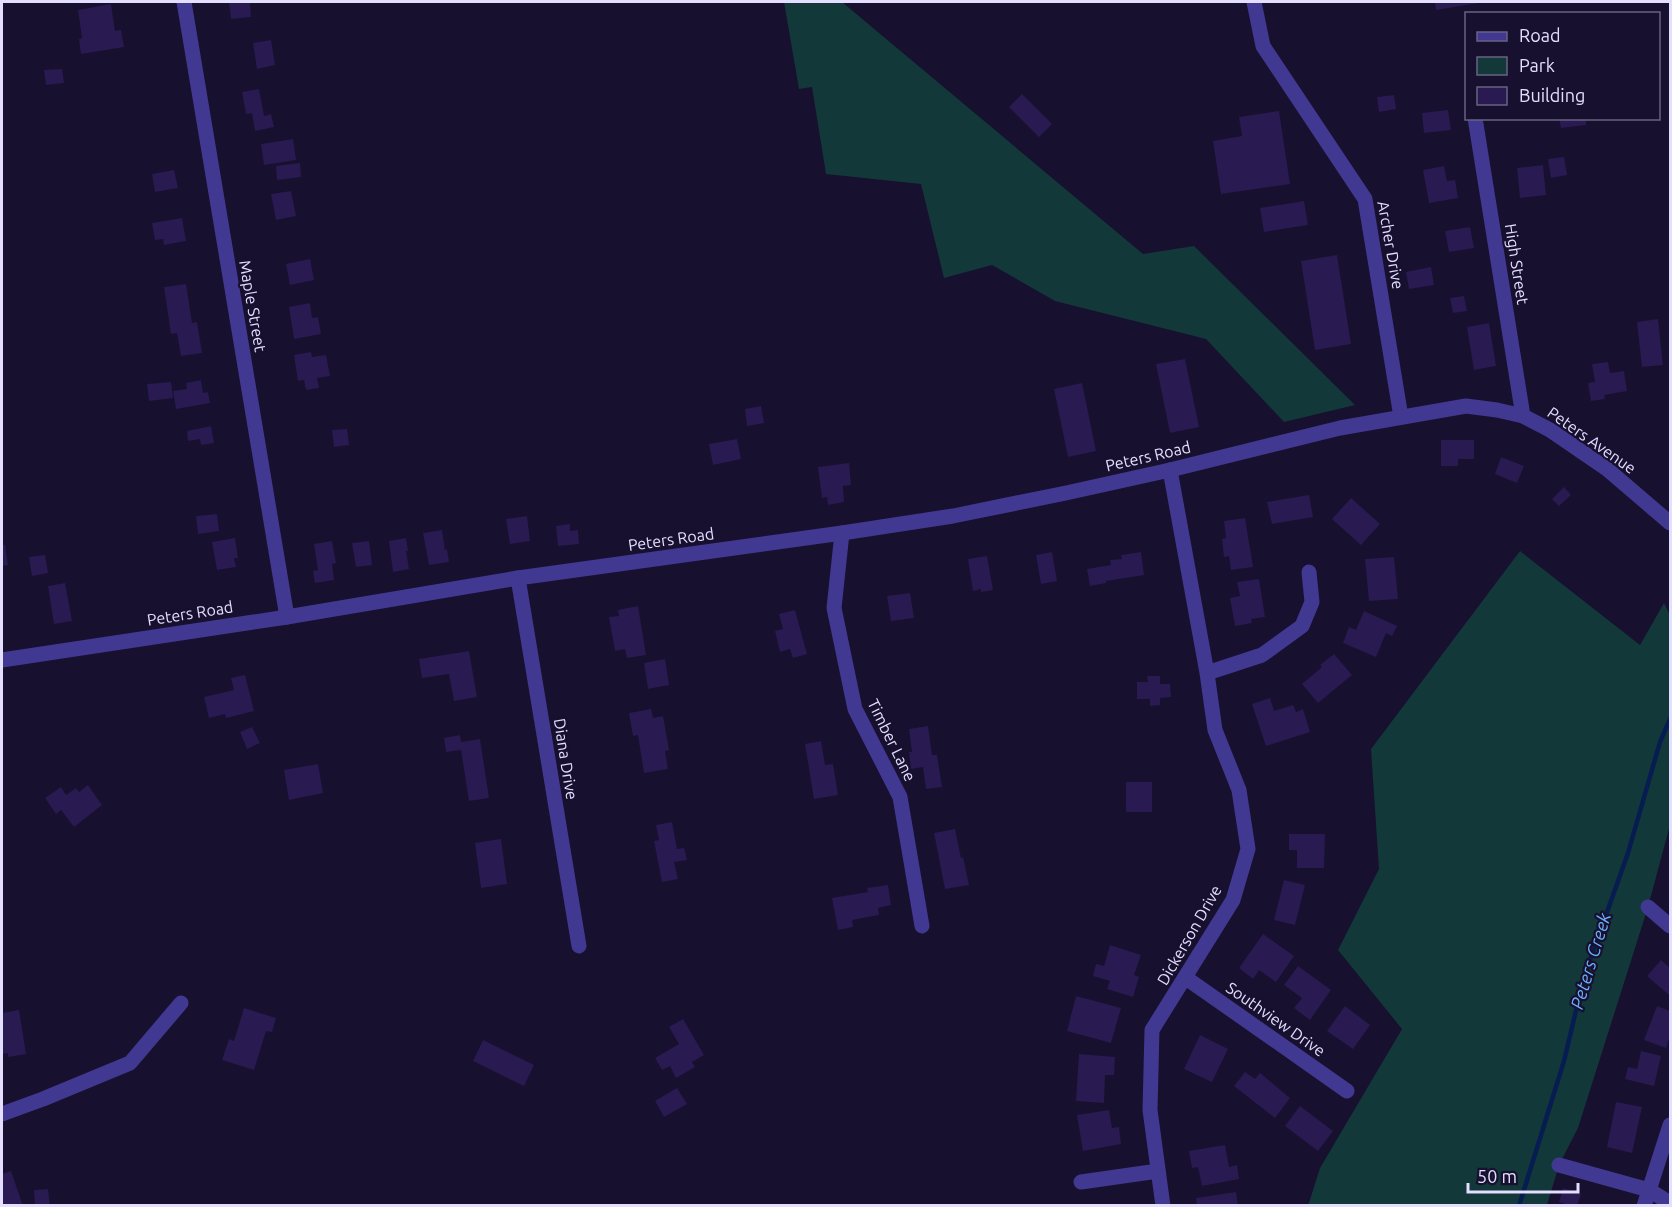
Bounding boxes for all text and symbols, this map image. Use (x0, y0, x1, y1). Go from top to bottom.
legend (1465, 12, 1660, 120)
text: Road (1519, 25, 1561, 45)
text: Park (1519, 55, 1555, 75)
text: Building (1519, 85, 1585, 105)
street label: Archer Drive (1374, 199, 1408, 291)
street label: High Street (1502, 222, 1532, 306)
street label: Maple Street (236, 259, 270, 354)
street label: Peters Avenue (1544, 403, 1640, 477)
street label: Peters Road (1104, 437, 1192, 475)
street label: Peters Road (627, 524, 715, 554)
street label: Peters Road (146, 597, 234, 629)
street label: Timber Lane (864, 696, 920, 784)
street label: Diana Drive (551, 717, 581, 801)
street label: Dickerson Drive (1153, 882, 1225, 988)
water label: Peters Creek (1566, 909, 1614, 1011)
street label: Southview Drive (1223, 978, 1329, 1060)
scale bar (1468, 1156, 1578, 1194)
text: 50 m (1477, 1166, 1517, 1186)

